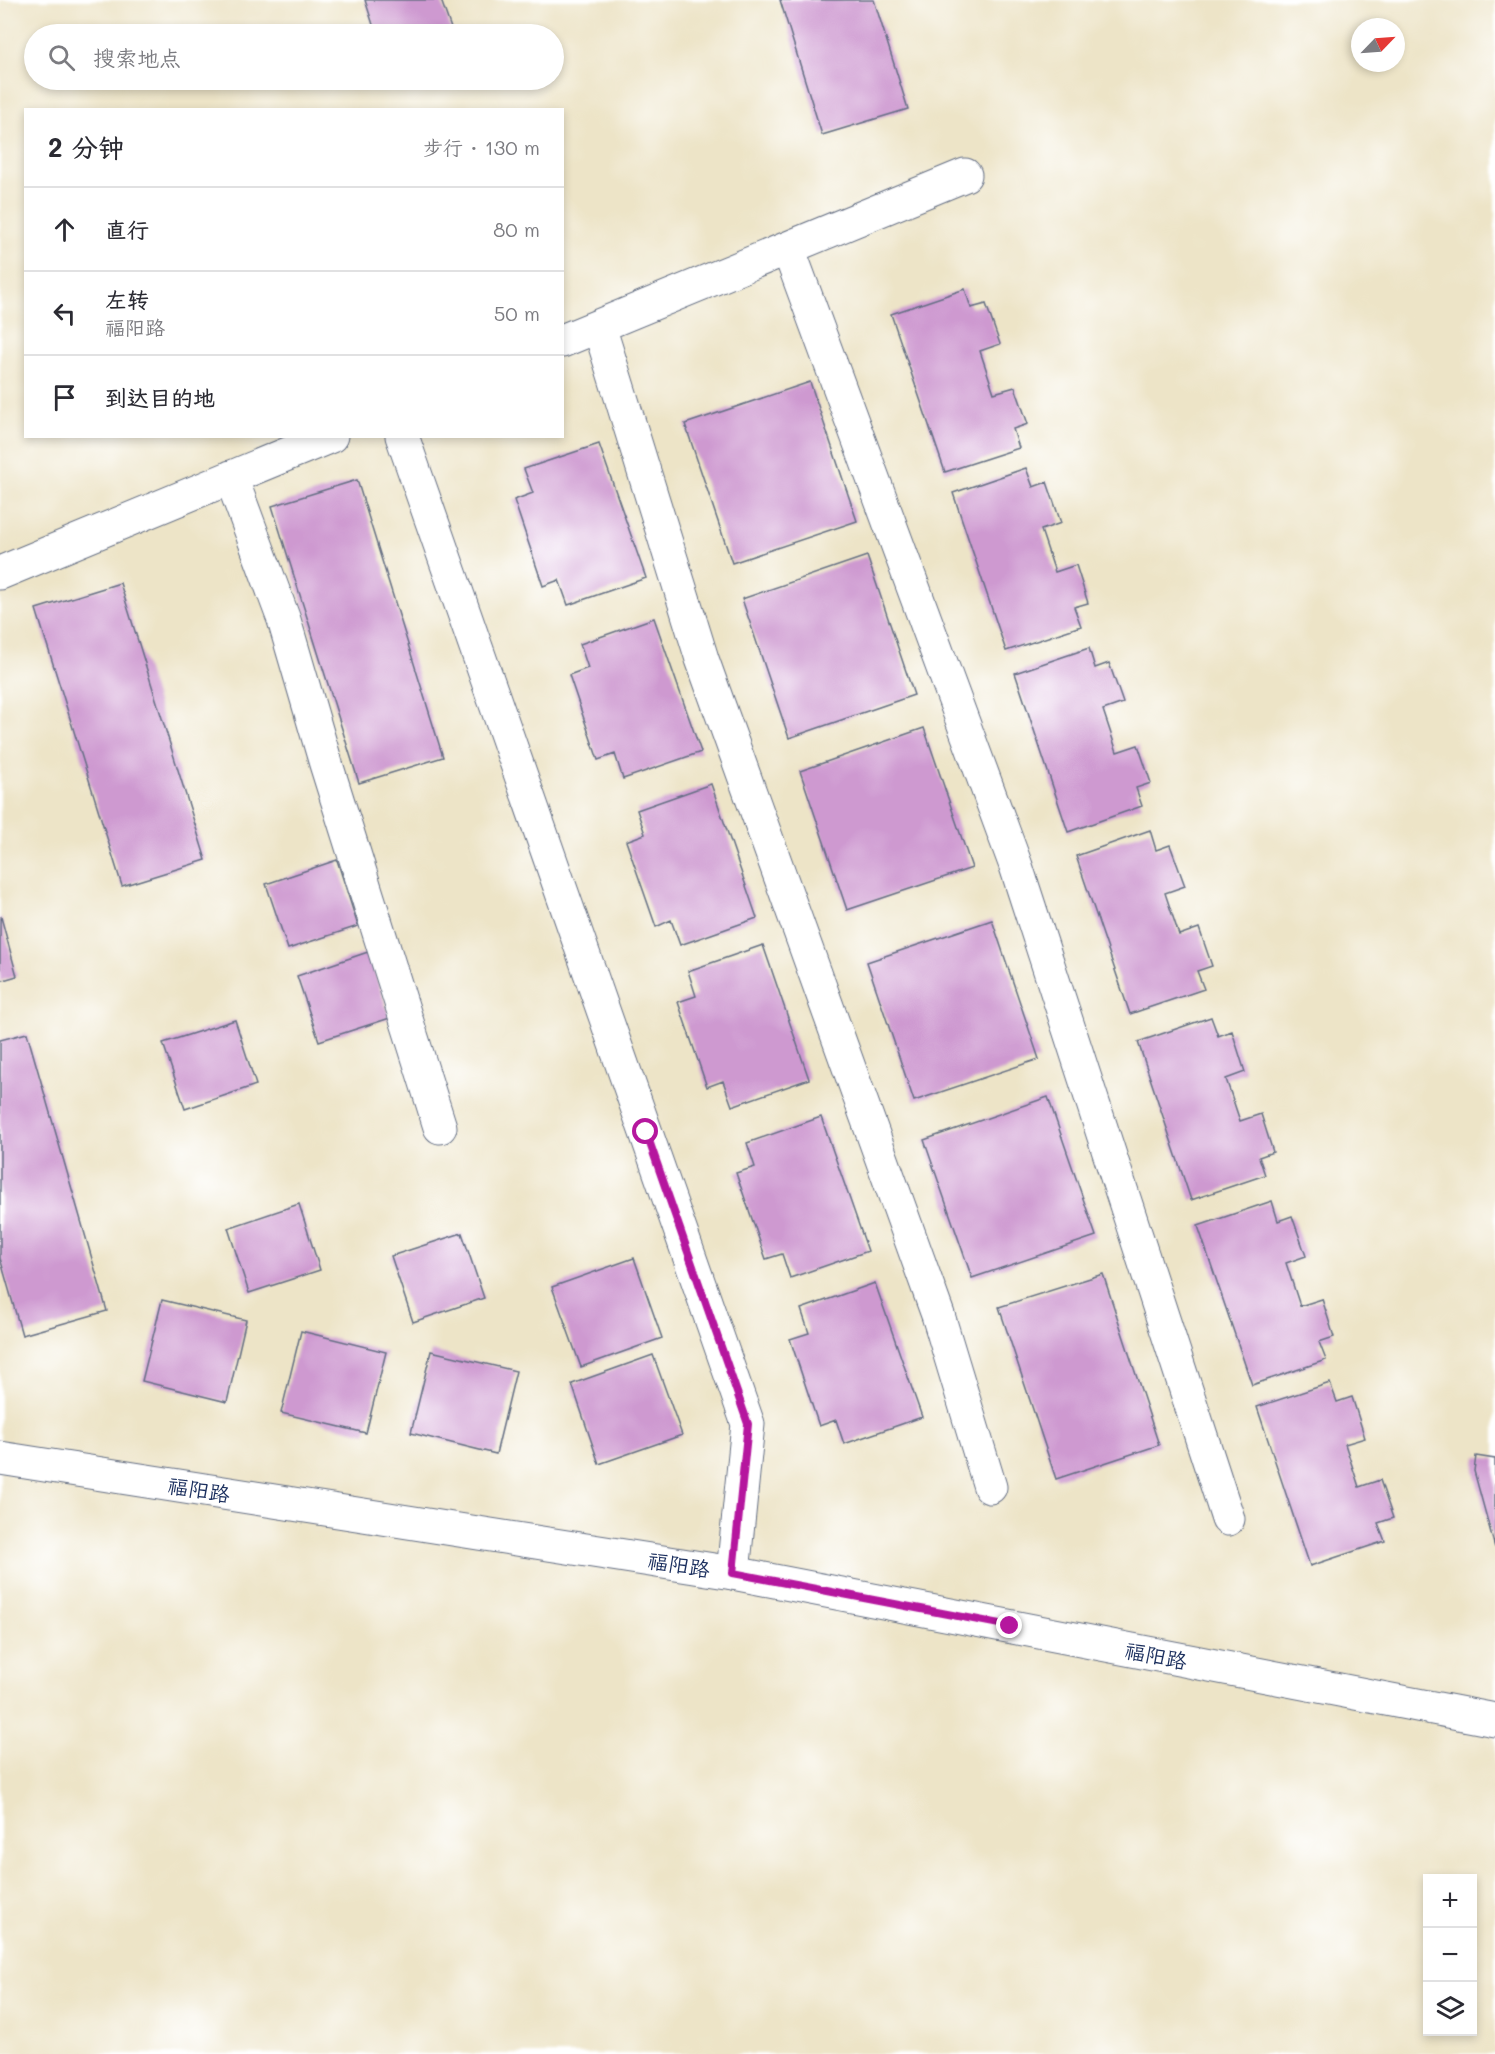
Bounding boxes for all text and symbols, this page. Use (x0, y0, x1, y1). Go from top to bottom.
north arrow (1351, 18, 1405, 72)
search box (24, 24, 564, 90)
icon: search (45, 41, 78, 74)
text: 搜索地点 (93, 43, 181, 72)
text: 2 分钟 (48, 130, 124, 164)
text: 步行 · 130 m (423, 134, 540, 160)
icon: ahead (48, 213, 81, 246)
text: 直行 (105, 215, 149, 244)
text: 80 m (493, 216, 540, 242)
text: 左转 (105, 285, 149, 314)
icon: left (48, 297, 81, 330)
text: 50 m (494, 300, 540, 326)
text: 福阳路 (105, 314, 165, 340)
icon: arrive (48, 381, 81, 414)
text: 到达目的地 (105, 383, 215, 412)
route start (632, 1118, 658, 1144)
street label: 福阳路 (166, 1471, 232, 1507)
street label: 福阳路 (646, 1546, 712, 1582)
route end (996, 1612, 1022, 1638)
street label: 福阳路 (1123, 1636, 1189, 1674)
map controls (1423, 1874, 1477, 2036)
button: + (1423, 1874, 1477, 1928)
button: − (1423, 1928, 1477, 1982)
button: layers (1423, 1982, 1477, 2036)

